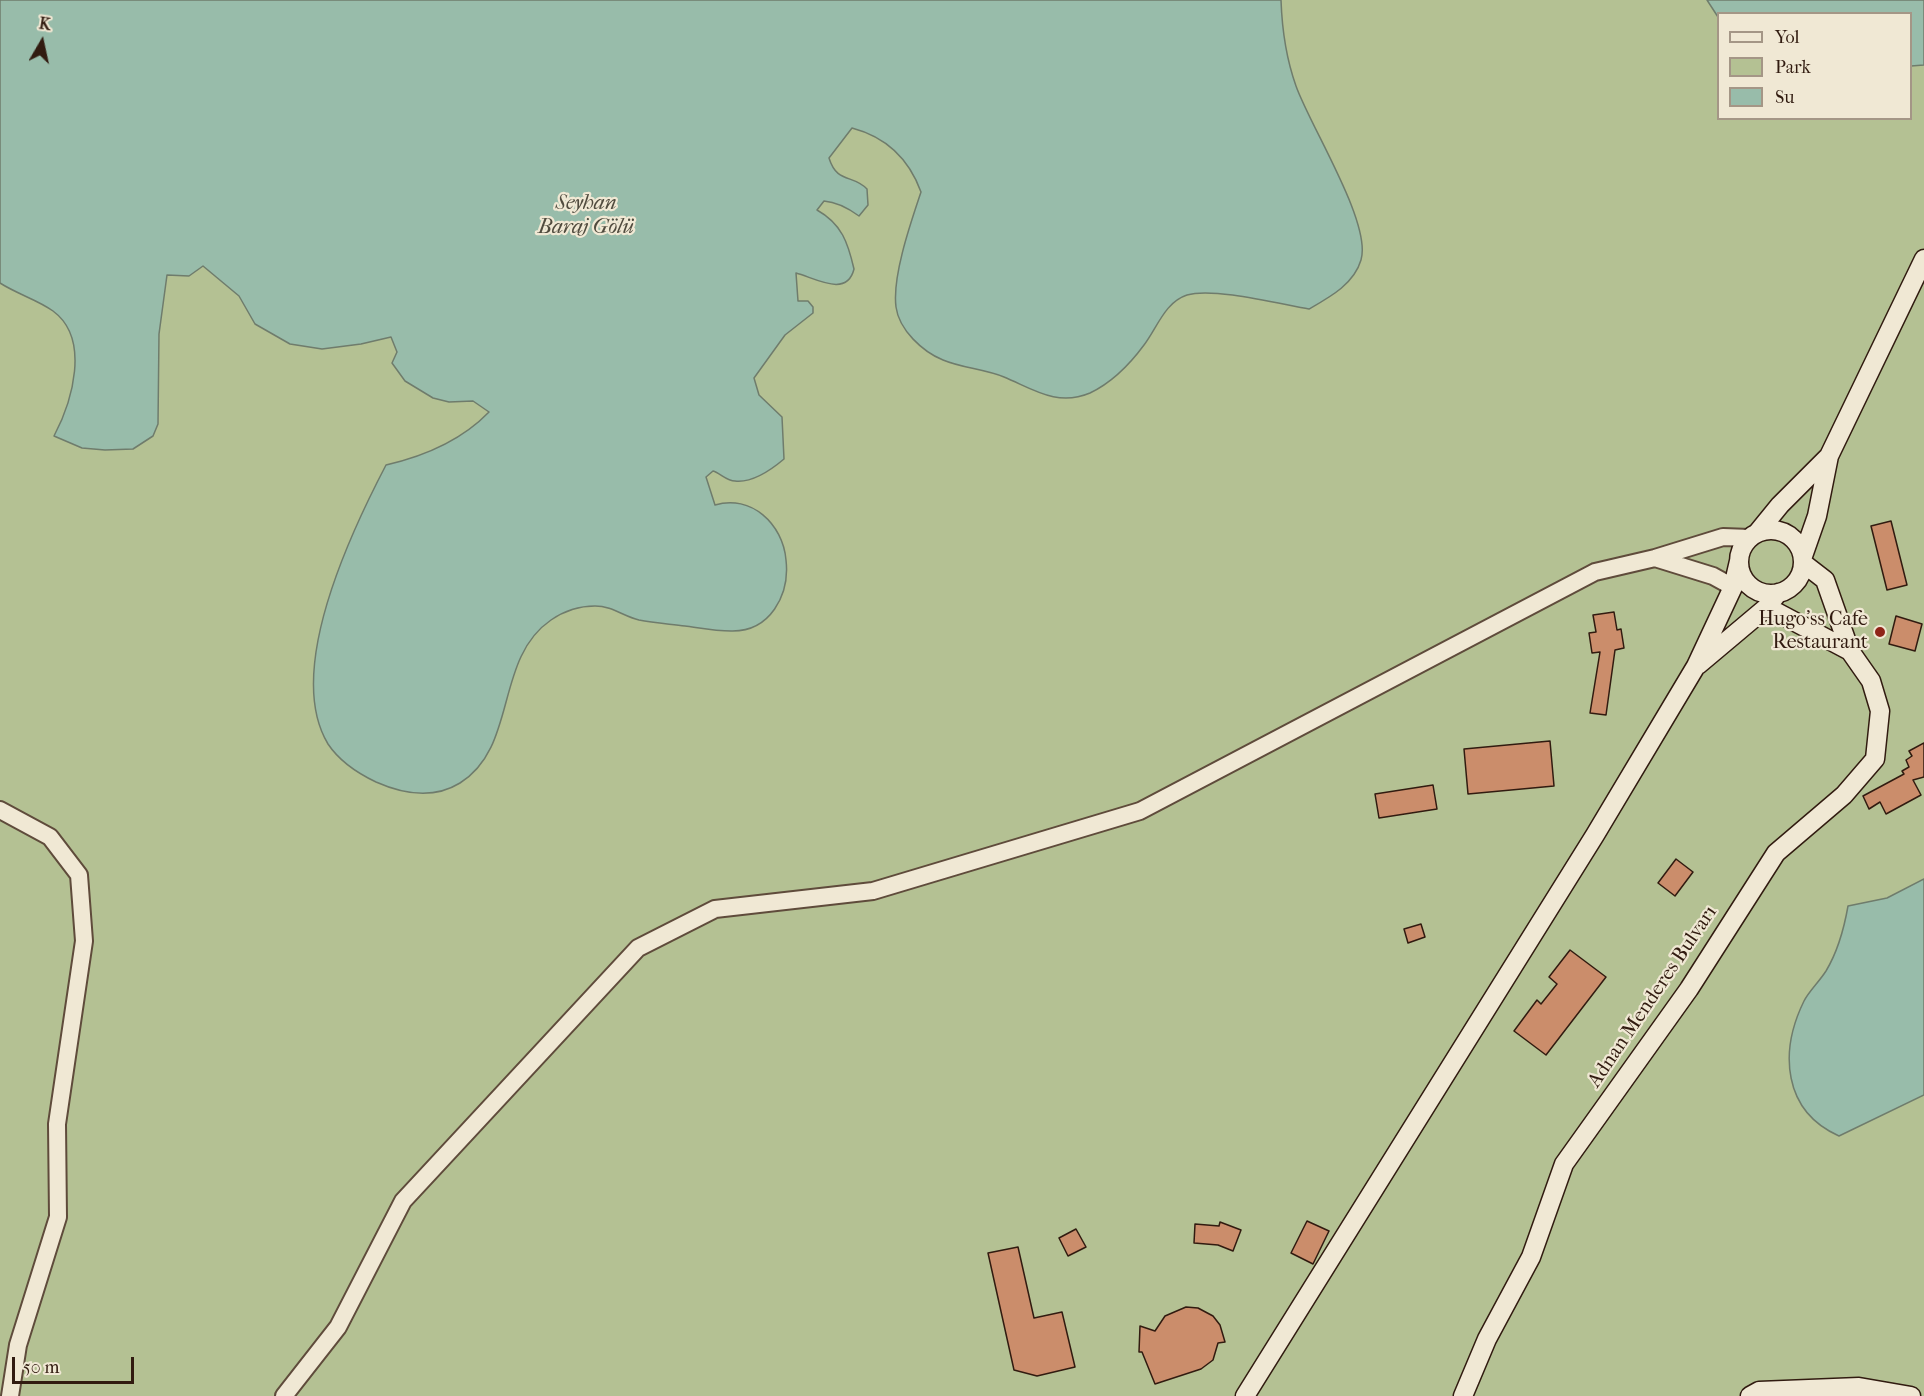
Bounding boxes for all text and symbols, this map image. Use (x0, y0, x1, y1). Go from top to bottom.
north arrow (12, 12, 72, 72)
legend (1717, 12, 1912, 120)
text: K (38, 13, 52, 34)
text: Yol (1775, 27, 1800, 48)
text: Park (1775, 57, 1811, 78)
text: Su (1775, 87, 1794, 108)
water label: Seyhan Baraj Gölü (538, 191, 634, 241)
place label: Hugo'ss Cafe Restaurant (1758, 608, 1868, 655)
marker: Hugo'ss Cafe Restaurant (1873, 625, 1887, 639)
street label: Adnan Menderes Bulvarı (1583, 902, 1723, 1092)
scale bar (15, 1345, 136, 1383)
text: 50 m (23, 1357, 59, 1378)

